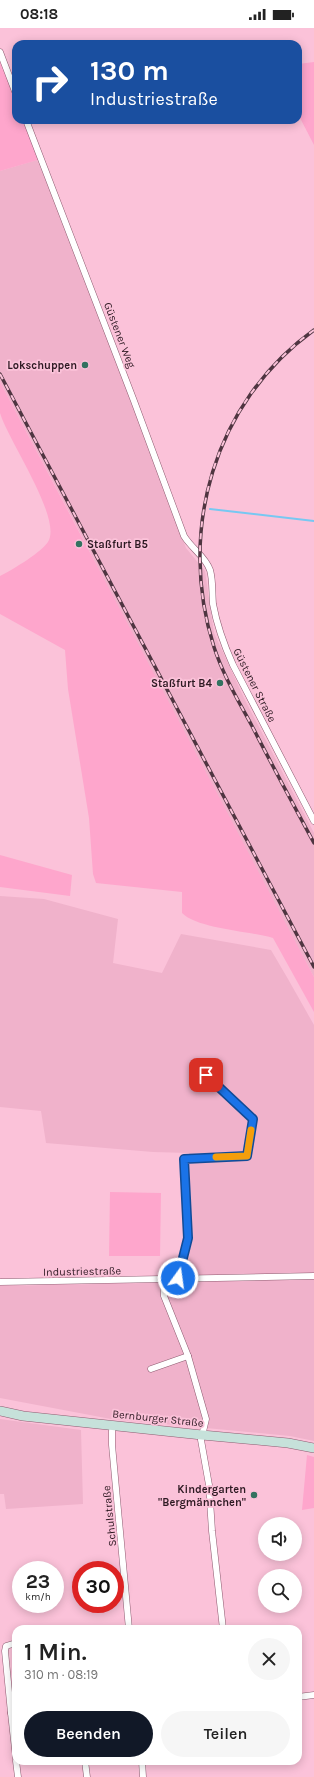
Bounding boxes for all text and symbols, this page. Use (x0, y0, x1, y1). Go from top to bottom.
text: 08:18 (20, 5, 58, 23)
text: 130 m (90, 54, 169, 87)
icon: right (24, 56, 76, 108)
text: Industriestraße (90, 88, 218, 110)
street label: Güstener Weg (101, 300, 138, 371)
place label: Lokschuppen (7, 359, 77, 372)
marker: Lokschuppen (80, 360, 90, 370)
place label: Staßfurt B5 (87, 538, 148, 551)
marker: Staßfurt B5 (74, 539, 84, 549)
street label: Güstener Straße (230, 646, 279, 725)
place label: Staßfurt B4 (151, 677, 212, 690)
marker: Staßfurt B4 (215, 678, 225, 688)
pin (189, 1058, 223, 1092)
icon: arrive (195, 1064, 217, 1086)
position arrow (157, 1257, 199, 1299)
street label: Industriestraße (43, 1264, 121, 1279)
street label: Bernburger Straße (112, 1407, 205, 1430)
place label: Kindergarten "Bergmännchen" (158, 1483, 246, 1509)
street label: Schulstraße (100, 1485, 119, 1547)
marker: Kindergarten "Bergmännchen" (249, 1490, 259, 1500)
map controls (258, 1517, 302, 1613)
button: sound (258, 1517, 302, 1561)
speed limit sign: 30 (72, 1561, 124, 1613)
button: search (258, 1569, 302, 1613)
text: 23 (26, 1570, 50, 1593)
text: km/h (25, 1591, 51, 1603)
text: 1 Min. (24, 1638, 87, 1666)
button: close (248, 1638, 290, 1680)
text: 310 m · 08:19 (24, 1667, 98, 1682)
button: Beenden (24, 1711, 153, 1757)
button: Teilen (161, 1711, 290, 1757)

